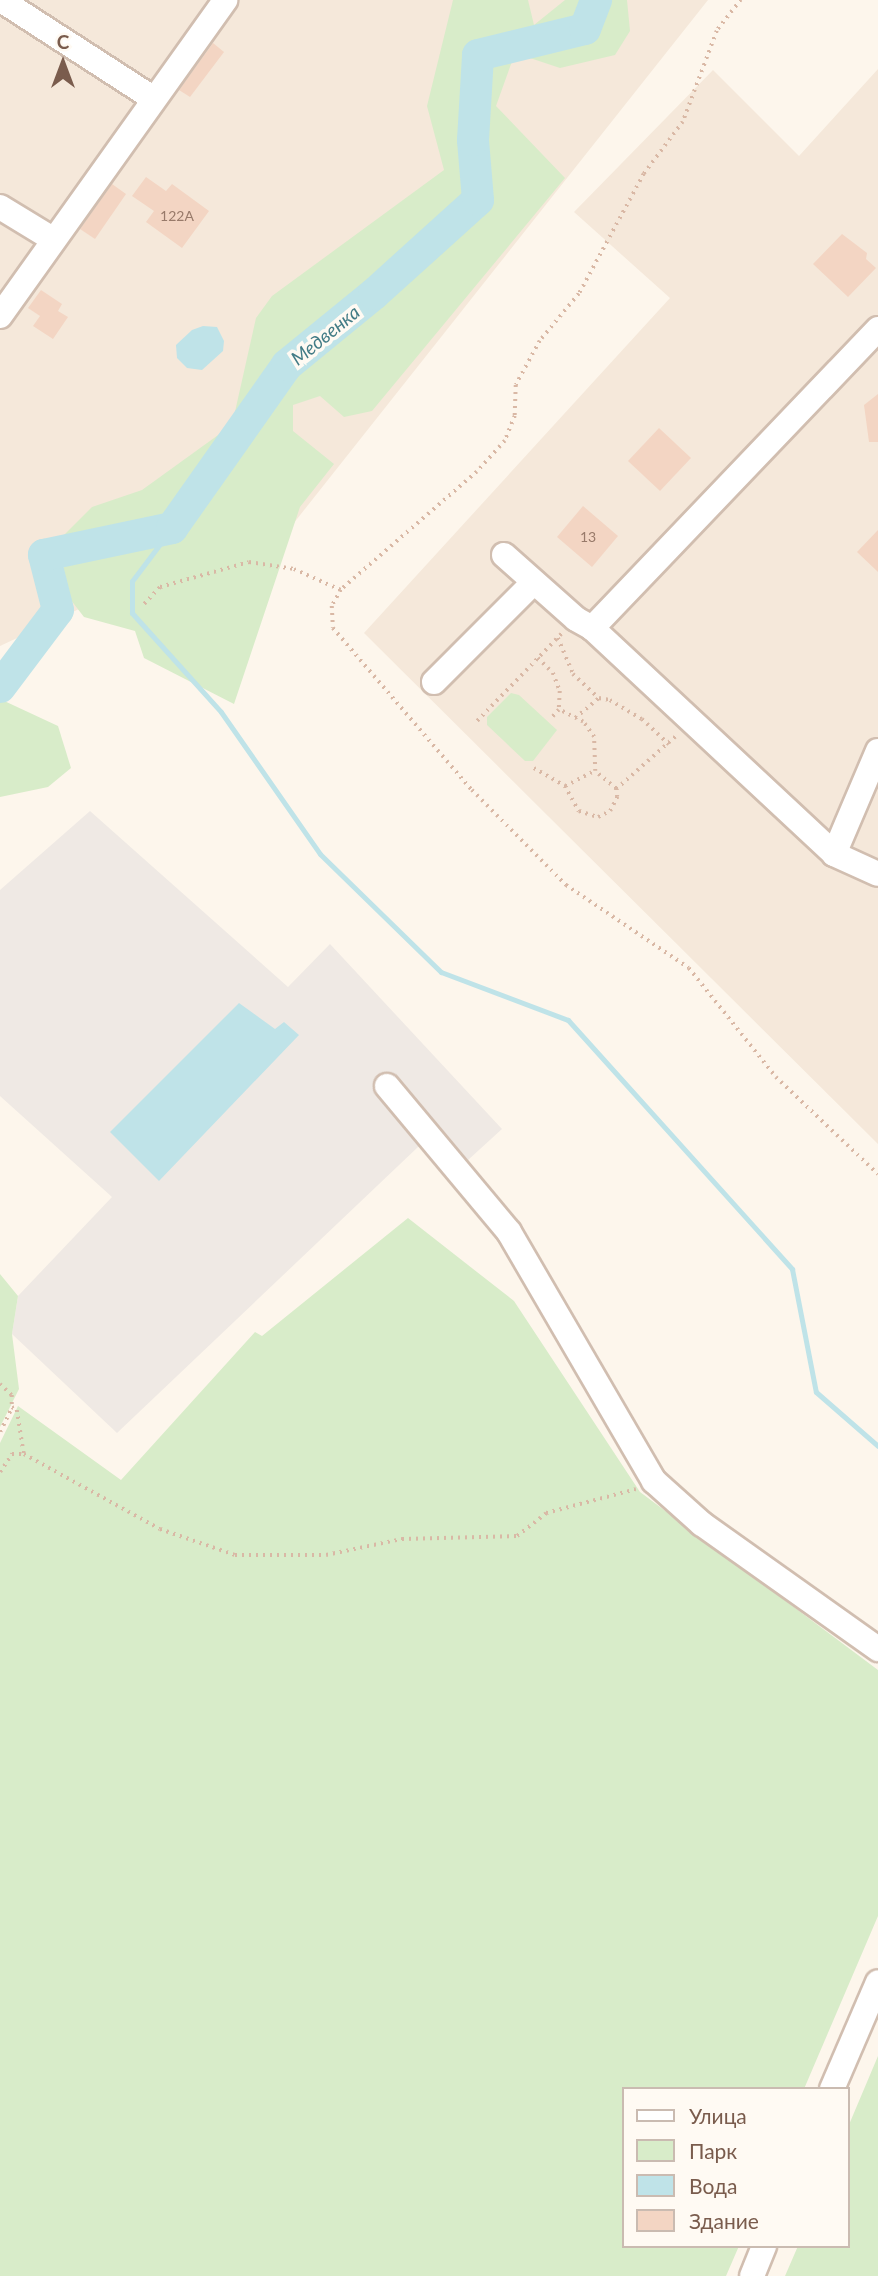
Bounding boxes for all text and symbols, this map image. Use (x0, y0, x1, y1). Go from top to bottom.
north arrow (28, 28, 98, 98)
text: С (57, 30, 69, 53)
house number: 122А (160, 208, 194, 224)
water label: Медвенка (286, 300, 364, 370)
house number: 13 (580, 529, 596, 545)
legend (622, 2087, 850, 2248)
text: Улица (689, 2103, 747, 2128)
text: Парк (689, 2138, 737, 2163)
text: Вода (689, 2173, 737, 2198)
text: Здание (689, 2208, 759, 2233)

